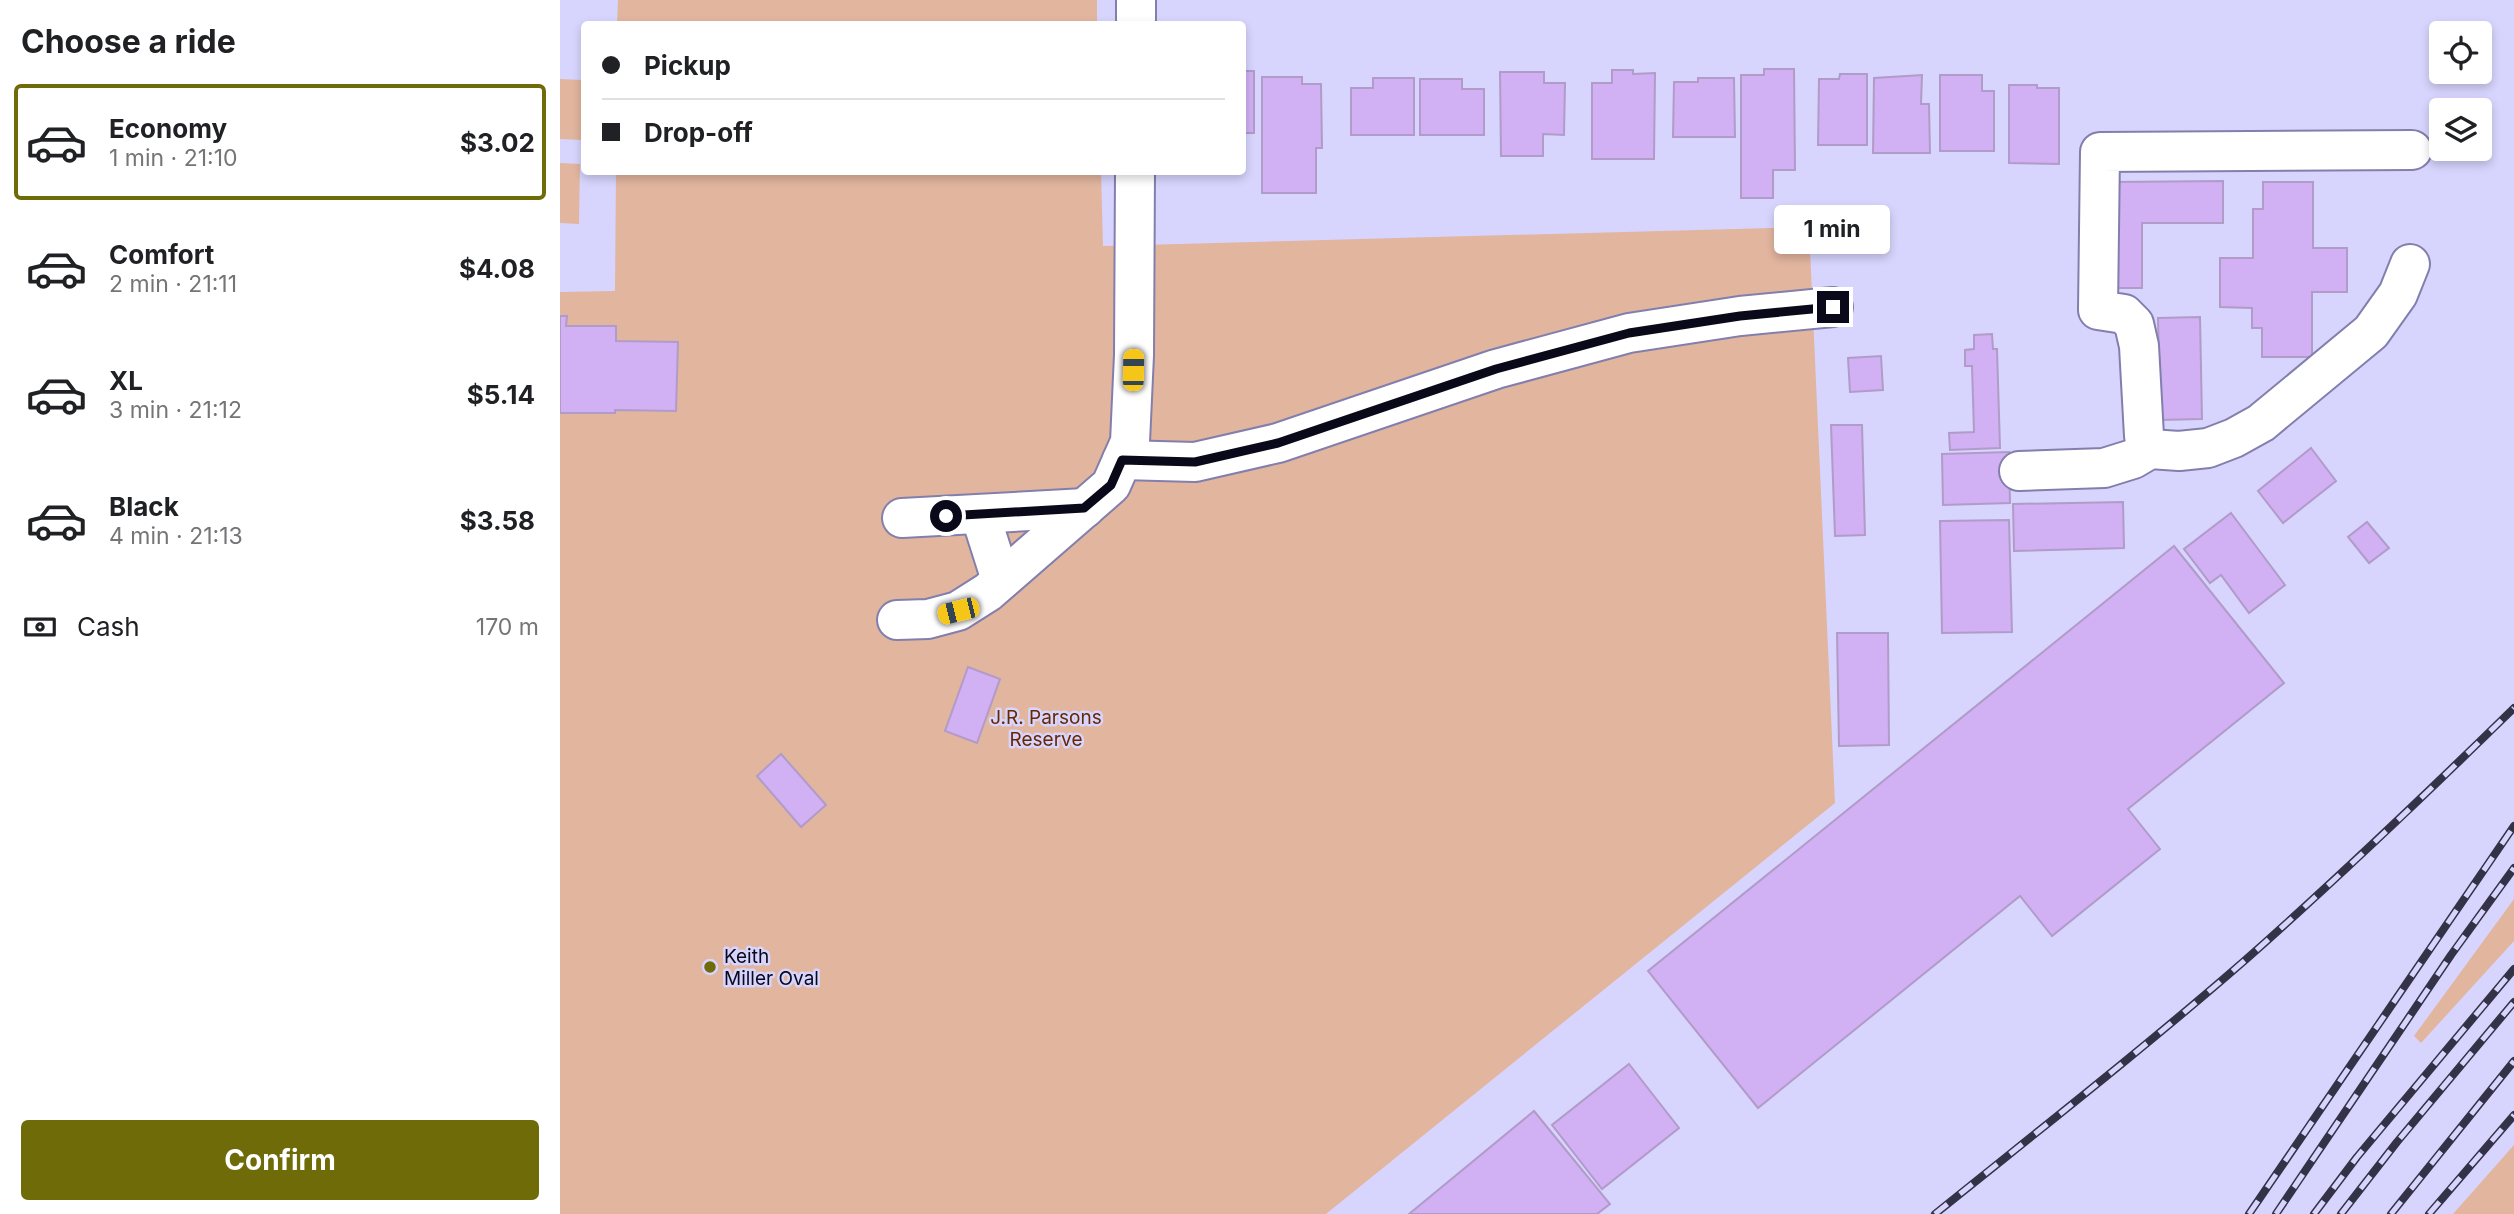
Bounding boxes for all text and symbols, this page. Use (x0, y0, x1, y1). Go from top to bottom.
map controls (2429, 21, 2492, 161)
button: locate (2429, 21, 2492, 84)
text: Choose a ride (21, 22, 236, 61)
text: Pickup (644, 50, 731, 81)
button: layers (2429, 98, 2492, 161)
icon: car (25, 111, 88, 174)
text: Economy (109, 113, 227, 144)
text: Drop-off (644, 117, 753, 148)
text: $3.02 (460, 127, 535, 158)
text: 1 min · 21:10 (109, 144, 238, 172)
callout: 1 min (1775, 205, 1891, 254)
text: 1 min (1804, 215, 1860, 243)
icon: car (25, 237, 88, 300)
text: Comfort (109, 239, 214, 270)
text: $4.08 (459, 253, 535, 284)
text: 2 min · 21:11 (109, 270, 237, 298)
route end (1817, 291, 1849, 323)
car (1123, 349, 1144, 391)
icon: car (25, 363, 88, 426)
text: XL (109, 365, 143, 396)
text: $5.14 (467, 379, 535, 410)
text: 3 min · 21:12 (109, 396, 242, 424)
icon: car (25, 489, 88, 552)
text: Black (109, 491, 179, 522)
route start (930, 500, 962, 532)
text: $3.58 (460, 505, 535, 536)
text: 4 min · 21:13 (109, 522, 243, 550)
car (936, 596, 981, 626)
icon: cash (21, 608, 59, 646)
text: Cash (77, 611, 140, 642)
text: 170 m (476, 613, 539, 641)
park label: J.R. Parsons Reserve (990, 706, 1102, 751)
place label: Keith Miller Oval (724, 945, 819, 990)
marker: Keith Miller Oval (702, 959, 718, 975)
button: Confirm (21, 1120, 539, 1200)

